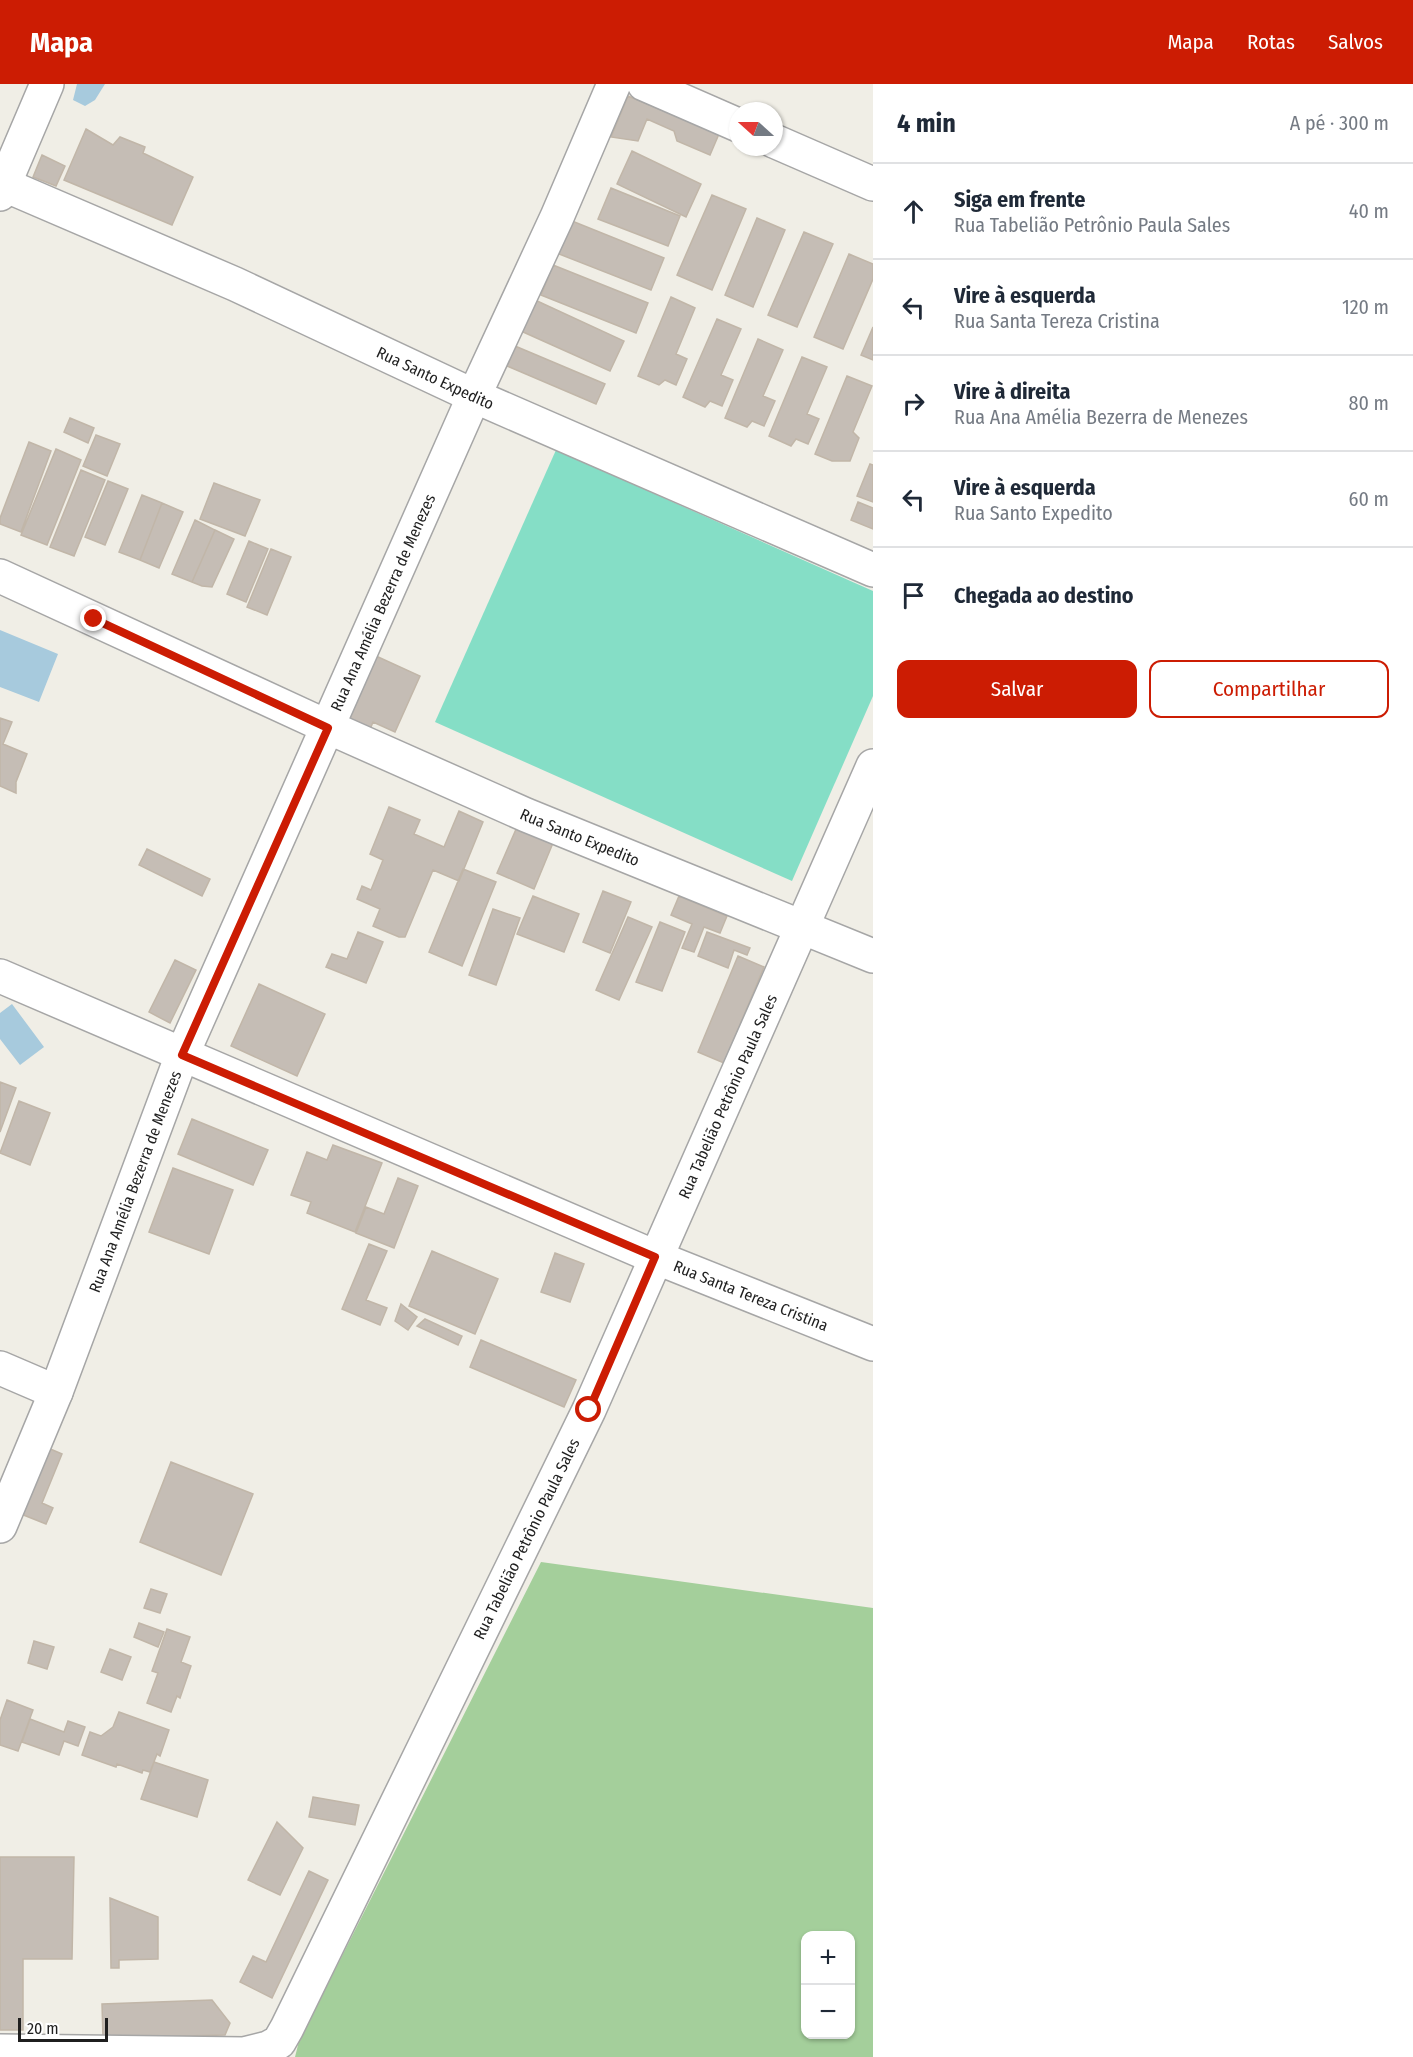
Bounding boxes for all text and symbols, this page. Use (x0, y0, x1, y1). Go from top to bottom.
text: Mapa (30, 26, 93, 59)
text: Mapa (1167, 29, 1214, 55)
text: Rotas (1247, 29, 1295, 55)
text: Salvos (1328, 29, 1383, 55)
north arrow (729, 102, 783, 156)
text: 4 min (897, 108, 956, 139)
text: A pé · 300 m (1290, 111, 1389, 135)
text: Siga em frente (954, 186, 1085, 213)
icon: ahead (897, 195, 930, 228)
text: 40 m (1349, 199, 1389, 223)
text: Rua Tabelião Petrônio Paula Sales (954, 213, 1230, 237)
text: Vire à esquerda (954, 282, 1096, 309)
icon: left (897, 291, 930, 324)
text: 120 m (1342, 295, 1389, 319)
text: Rua Santa Tereza Cristina (954, 309, 1160, 333)
street label: Rua Santo Expedito (374, 343, 497, 413)
text: Vire à direita (954, 378, 1070, 405)
icon: right (897, 387, 930, 420)
text: 80 m (1349, 391, 1389, 415)
text: Rua Ana Amélia Bezerra de Menezes (954, 405, 1248, 429)
text: Vire à esquerda (954, 474, 1096, 501)
icon: left (897, 483, 930, 516)
text: 60 m (1349, 487, 1389, 511)
street label: Rua Ana Amélia Bezerra de Menezes (327, 491, 439, 714)
text: Rua Santo Expedito (954, 501, 1113, 525)
icon: arrive (897, 579, 930, 612)
text: Chegada ao destino (954, 582, 1134, 609)
route end (80, 605, 106, 631)
button: Salvar (897, 660, 1137, 718)
button: Compartilhar (1149, 660, 1389, 718)
street label: Rua Santo Expedito (517, 805, 642, 870)
street label: Rua Tabelião Petrônio Paula Sales (674, 991, 781, 1202)
street label: Rua Ana Amélia Bezerra de Menezes (85, 1068, 185, 1295)
street label: Rua Santa Tereza Cristina (671, 1256, 831, 1335)
route start (575, 1396, 601, 1422)
street label: Rua Tabelião Petrônio Paula Sales (469, 1435, 584, 1642)
map controls (801, 1931, 855, 2039)
button: + (801, 1931, 855, 1985)
button: − (801, 1985, 855, 2039)
scale bar (18, 2015, 108, 2042)
text: 20 m (27, 2019, 58, 2038)

